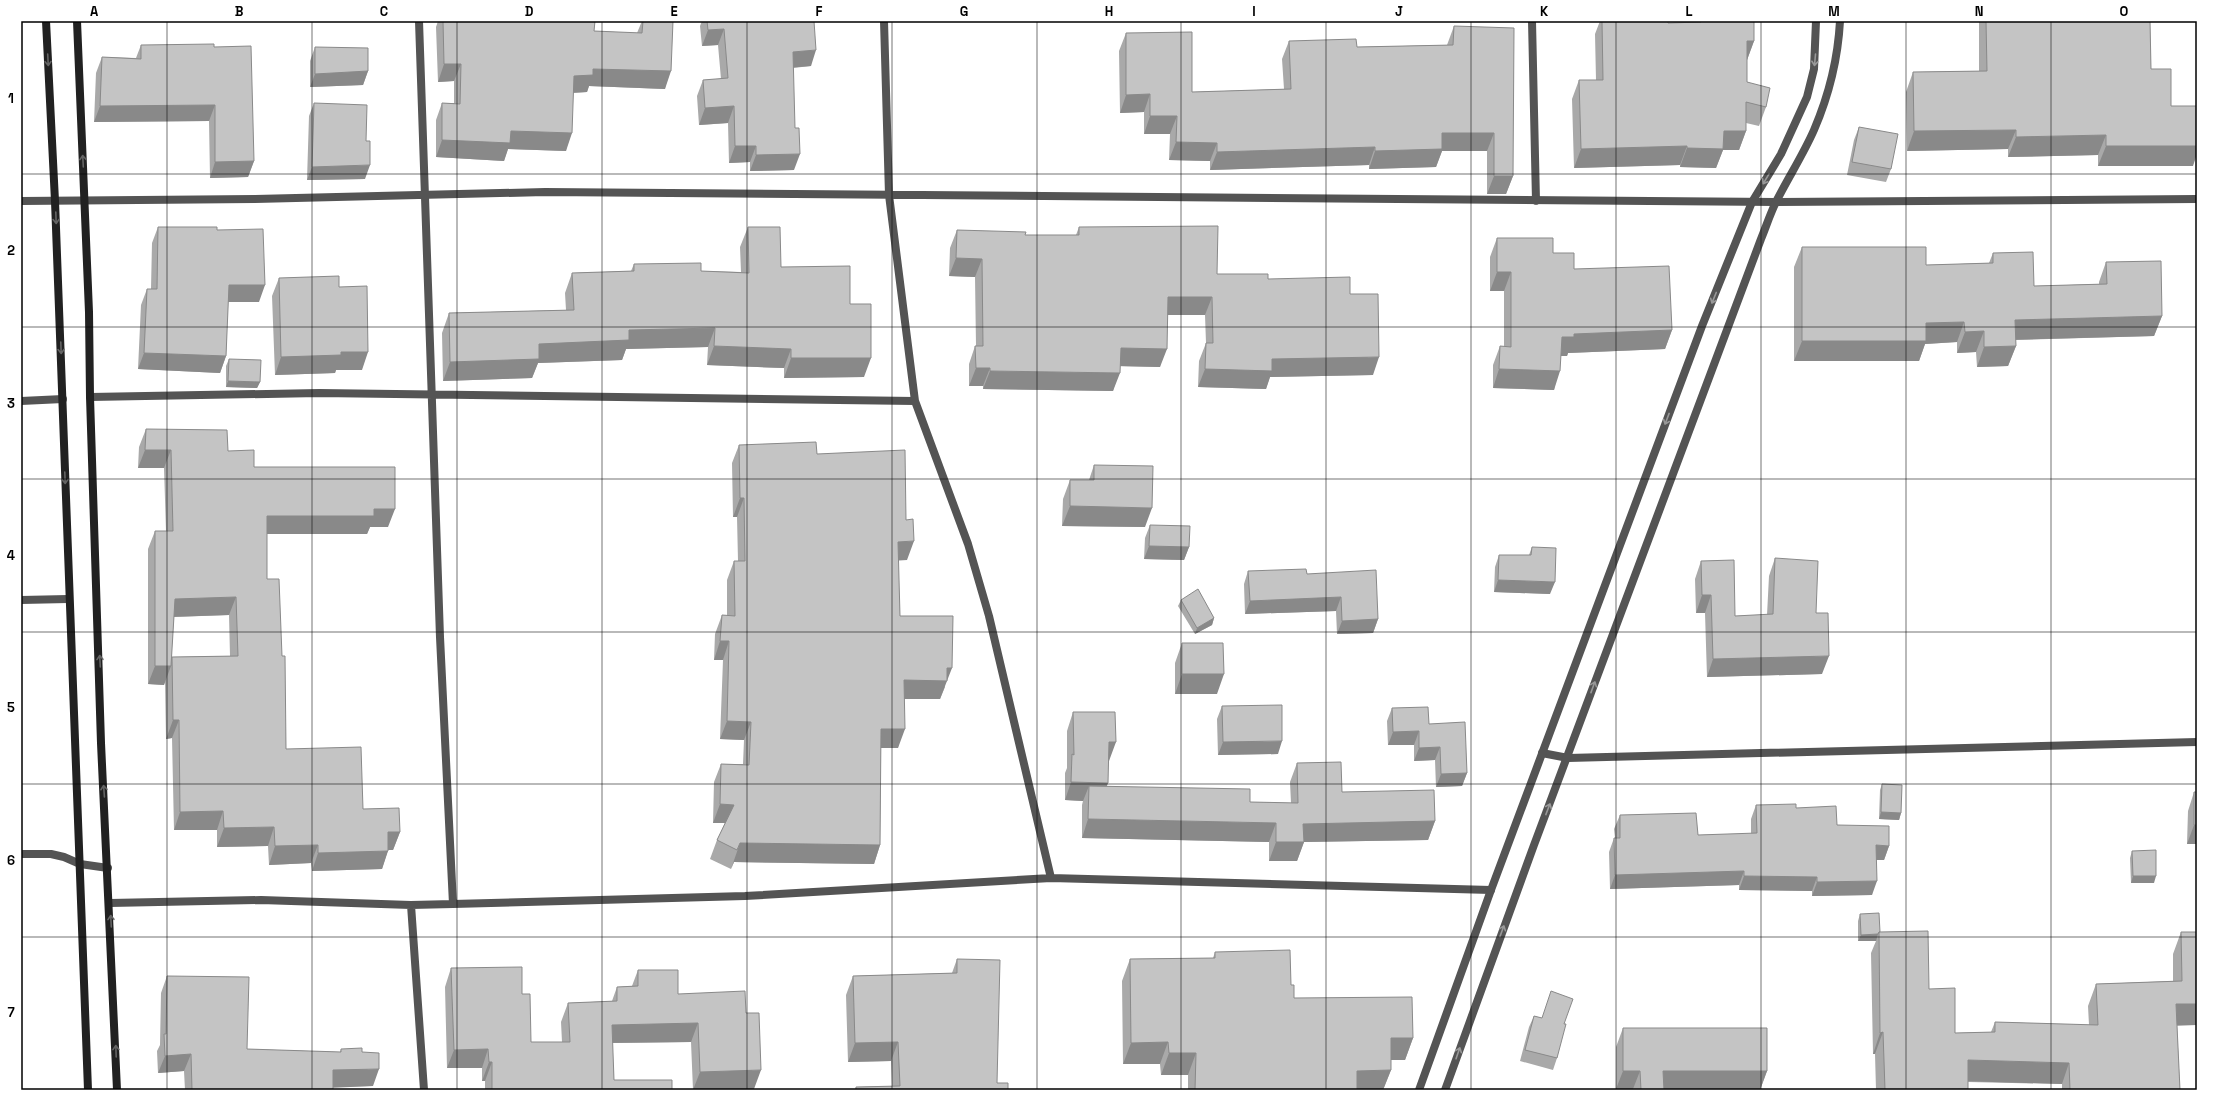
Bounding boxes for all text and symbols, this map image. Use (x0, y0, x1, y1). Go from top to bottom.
text: A (90, 3, 99, 20)
text: B (235, 3, 244, 20)
text: C (380, 3, 388, 20)
text: D (525, 3, 534, 20)
text: E (670, 3, 678, 20)
text: F (816, 3, 823, 20)
text: G (960, 3, 968, 20)
text: H (1105, 3, 1113, 20)
text: I (1252, 3, 1256, 20)
text: J (1395, 3, 1403, 20)
text: K (1540, 3, 1549, 20)
text: L (1685, 3, 1693, 20)
text: M (1828, 3, 1840, 20)
text: N (1975, 3, 1983, 20)
text: O (2120, 3, 2129, 20)
one-way arrow (44, 53, 51, 66)
one-way arrow (1811, 53, 1818, 66)
text: 1 (8, 90, 14, 107)
one-way arrow (79, 155, 86, 168)
one-way arrow (1762, 173, 1770, 185)
one-way arrow (52, 211, 59, 224)
text: 2 (7, 242, 15, 259)
one-way arrow (1709, 292, 1717, 304)
one-way arrow (57, 341, 64, 354)
text: 3 (7, 395, 15, 412)
one-way arrow (1663, 413, 1671, 425)
one-way arrow (61, 471, 69, 484)
text: 4 (7, 547, 15, 564)
one-way arrow (96, 655, 103, 668)
one-way arrow (1590, 682, 1598, 694)
text: 5 (7, 699, 15, 716)
one-way arrow (101, 785, 108, 798)
one-way arrow (1544, 804, 1552, 816)
text: 6 (7, 852, 15, 869)
one-way arrow (107, 915, 114, 928)
one-way arrow (1499, 925, 1507, 937)
text: 7 (7, 1004, 15, 1021)
one-way arrow (112, 1045, 120, 1058)
one-way arrow (1454, 1047, 1462, 1059)

